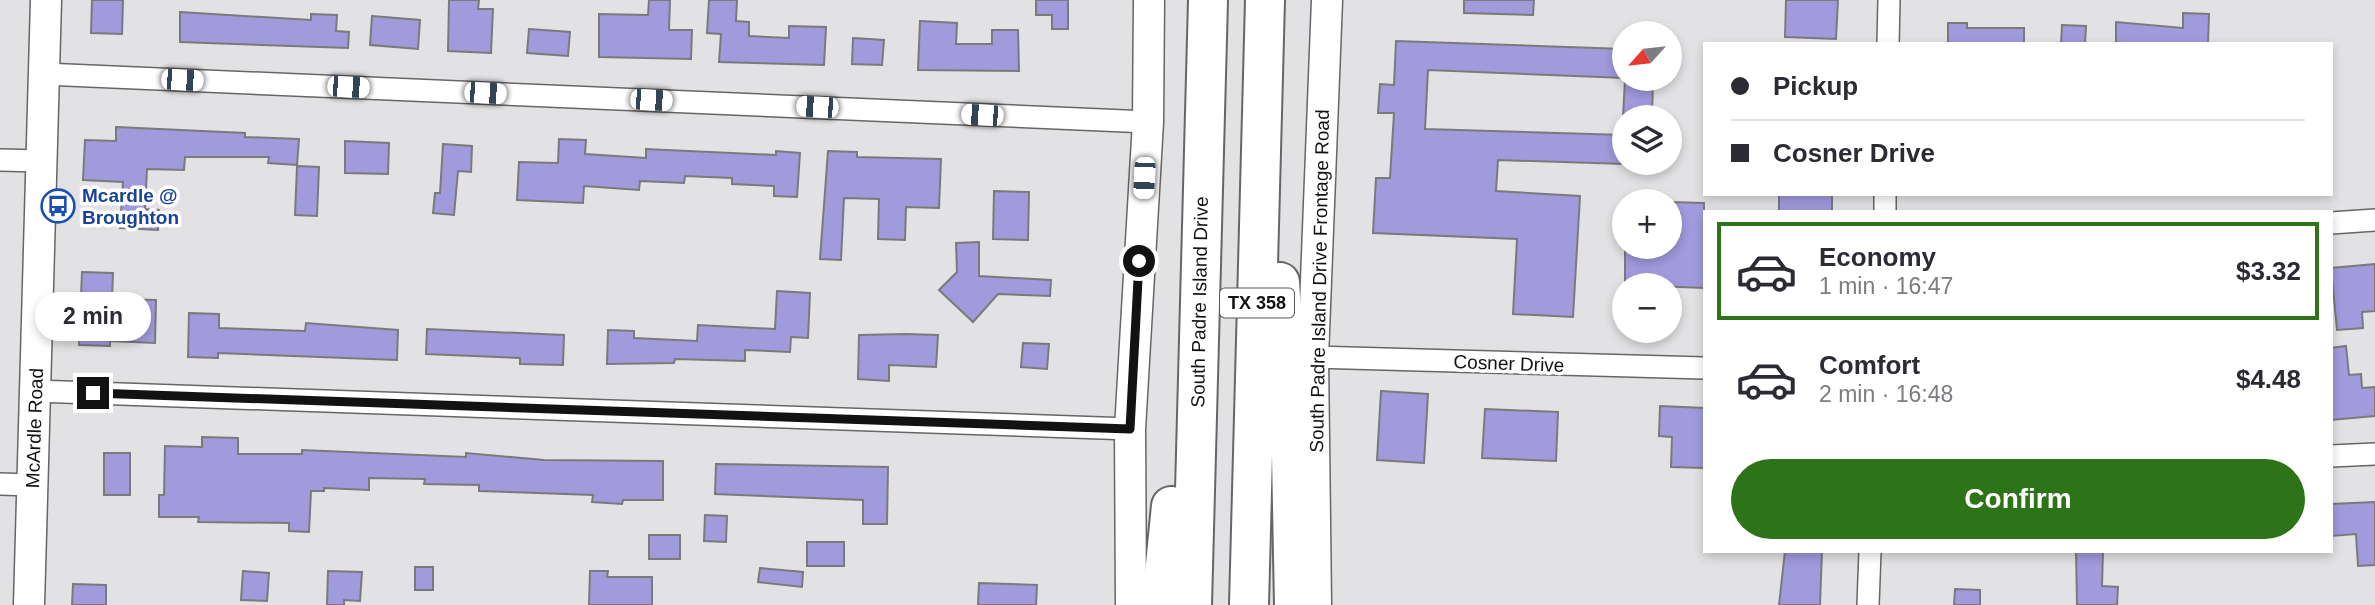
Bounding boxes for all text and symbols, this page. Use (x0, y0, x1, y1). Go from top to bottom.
north arrow (1612, 21, 1682, 91)
map controls (1612, 21, 1682, 343)
car (161, 68, 204, 92)
text: Pickup (1773, 71, 1858, 101)
car (327, 75, 370, 99)
car (464, 81, 507, 105)
car (630, 88, 673, 112)
car (796, 95, 839, 119)
car (961, 103, 1004, 127)
button: layers (1612, 105, 1682, 175)
street label: South Padre Island Drive Frontage Road (1306, 109, 1333, 453)
text: Cosner Drive (1773, 138, 1935, 168)
car (1133, 156, 1156, 200)
place label: Mcardle @ Broughton (82, 185, 179, 228)
bus stop icon: Mcardle @ Broughton (39, 187, 77, 225)
button: + (1612, 189, 1682, 259)
street label: South Padre Island Drive (1187, 196, 1212, 408)
icon: car (1735, 240, 1798, 303)
text: Economy (1819, 242, 1936, 272)
route start (1123, 245, 1155, 277)
text: $3.32 (2236, 256, 2301, 286)
button: − (1612, 273, 1682, 343)
text: 1 min · 16:47 (1819, 273, 1953, 299)
road number: TX 358 (1220, 288, 1294, 318)
callout: 2 min (35, 292, 151, 340)
text: 2 min (63, 303, 123, 329)
icon: car (1735, 348, 1798, 411)
text: Comfort (1819, 350, 1920, 380)
street label: Cosner Drive (1453, 351, 1565, 376)
text: $4.48 (2236, 364, 2301, 394)
street label: McArdle Road (22, 367, 47, 489)
route end (77, 377, 109, 409)
text: 2 min · 16:48 (1819, 381, 1953, 407)
button: Confirm (1731, 459, 2305, 539)

